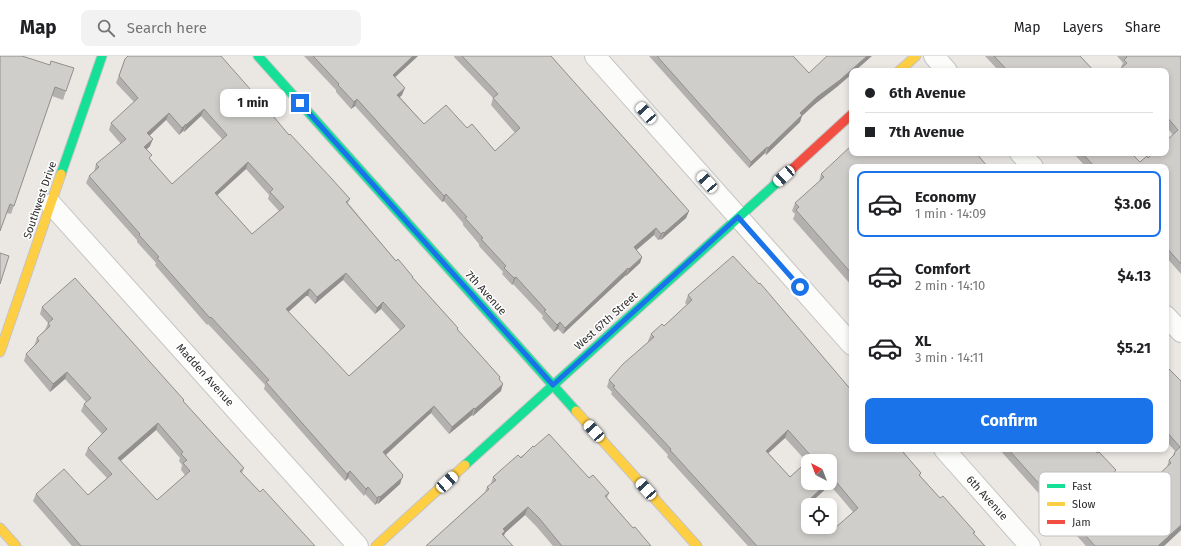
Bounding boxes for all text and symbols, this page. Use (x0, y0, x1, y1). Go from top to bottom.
search box (81, 10, 361, 46)
text: Map (20, 16, 57, 39)
icon: search (95, 17, 117, 39)
text: Search here (127, 19, 207, 37)
text: Map (1014, 19, 1040, 36)
text: Layers (1062, 19, 1103, 36)
text: Share (1125, 19, 1161, 36)
text: 6th Avenue (889, 84, 966, 102)
callout: 1 min (220, 89, 286, 117)
route end (291, 94, 309, 112)
text: 1 min (237, 95, 269, 110)
car (634, 100, 658, 126)
text: 7th Avenue (889, 123, 964, 141)
street label: Southwest Drive (21, 160, 59, 240)
car (771, 164, 797, 188)
car (695, 169, 719, 195)
icon: car (867, 186, 903, 222)
text: Economy (915, 188, 976, 206)
text: $3.06 (1114, 195, 1151, 213)
text: 1 min · 14:09 (915, 206, 986, 221)
icon: car (867, 258, 903, 294)
text: Comfort (915, 260, 971, 278)
text: $4.13 (1117, 267, 1151, 285)
street label: 7th Avenue (463, 268, 509, 318)
route start (791, 278, 809, 296)
text: 2 min · 14:10 (915, 278, 985, 293)
street label: West 67th Street (572, 289, 640, 353)
icon: car (867, 330, 903, 366)
text: XL (915, 332, 931, 350)
text: $5.21 (1117, 339, 1151, 357)
street label: Madden Avenue (174, 341, 236, 409)
text: 3 min · 14:11 (915, 350, 984, 365)
button: Confirm (865, 398, 1153, 444)
car (582, 418, 606, 444)
north arrow (801, 454, 837, 490)
map controls (801, 454, 837, 534)
car (434, 470, 460, 494)
legend (1039, 472, 1171, 536)
street label: 6th Avenue (964, 473, 1010, 523)
car (634, 476, 658, 502)
text: Fast (1072, 480, 1092, 493)
button: locate (801, 498, 837, 534)
text: Slow (1072, 498, 1096, 511)
text: Jam (1072, 516, 1091, 529)

